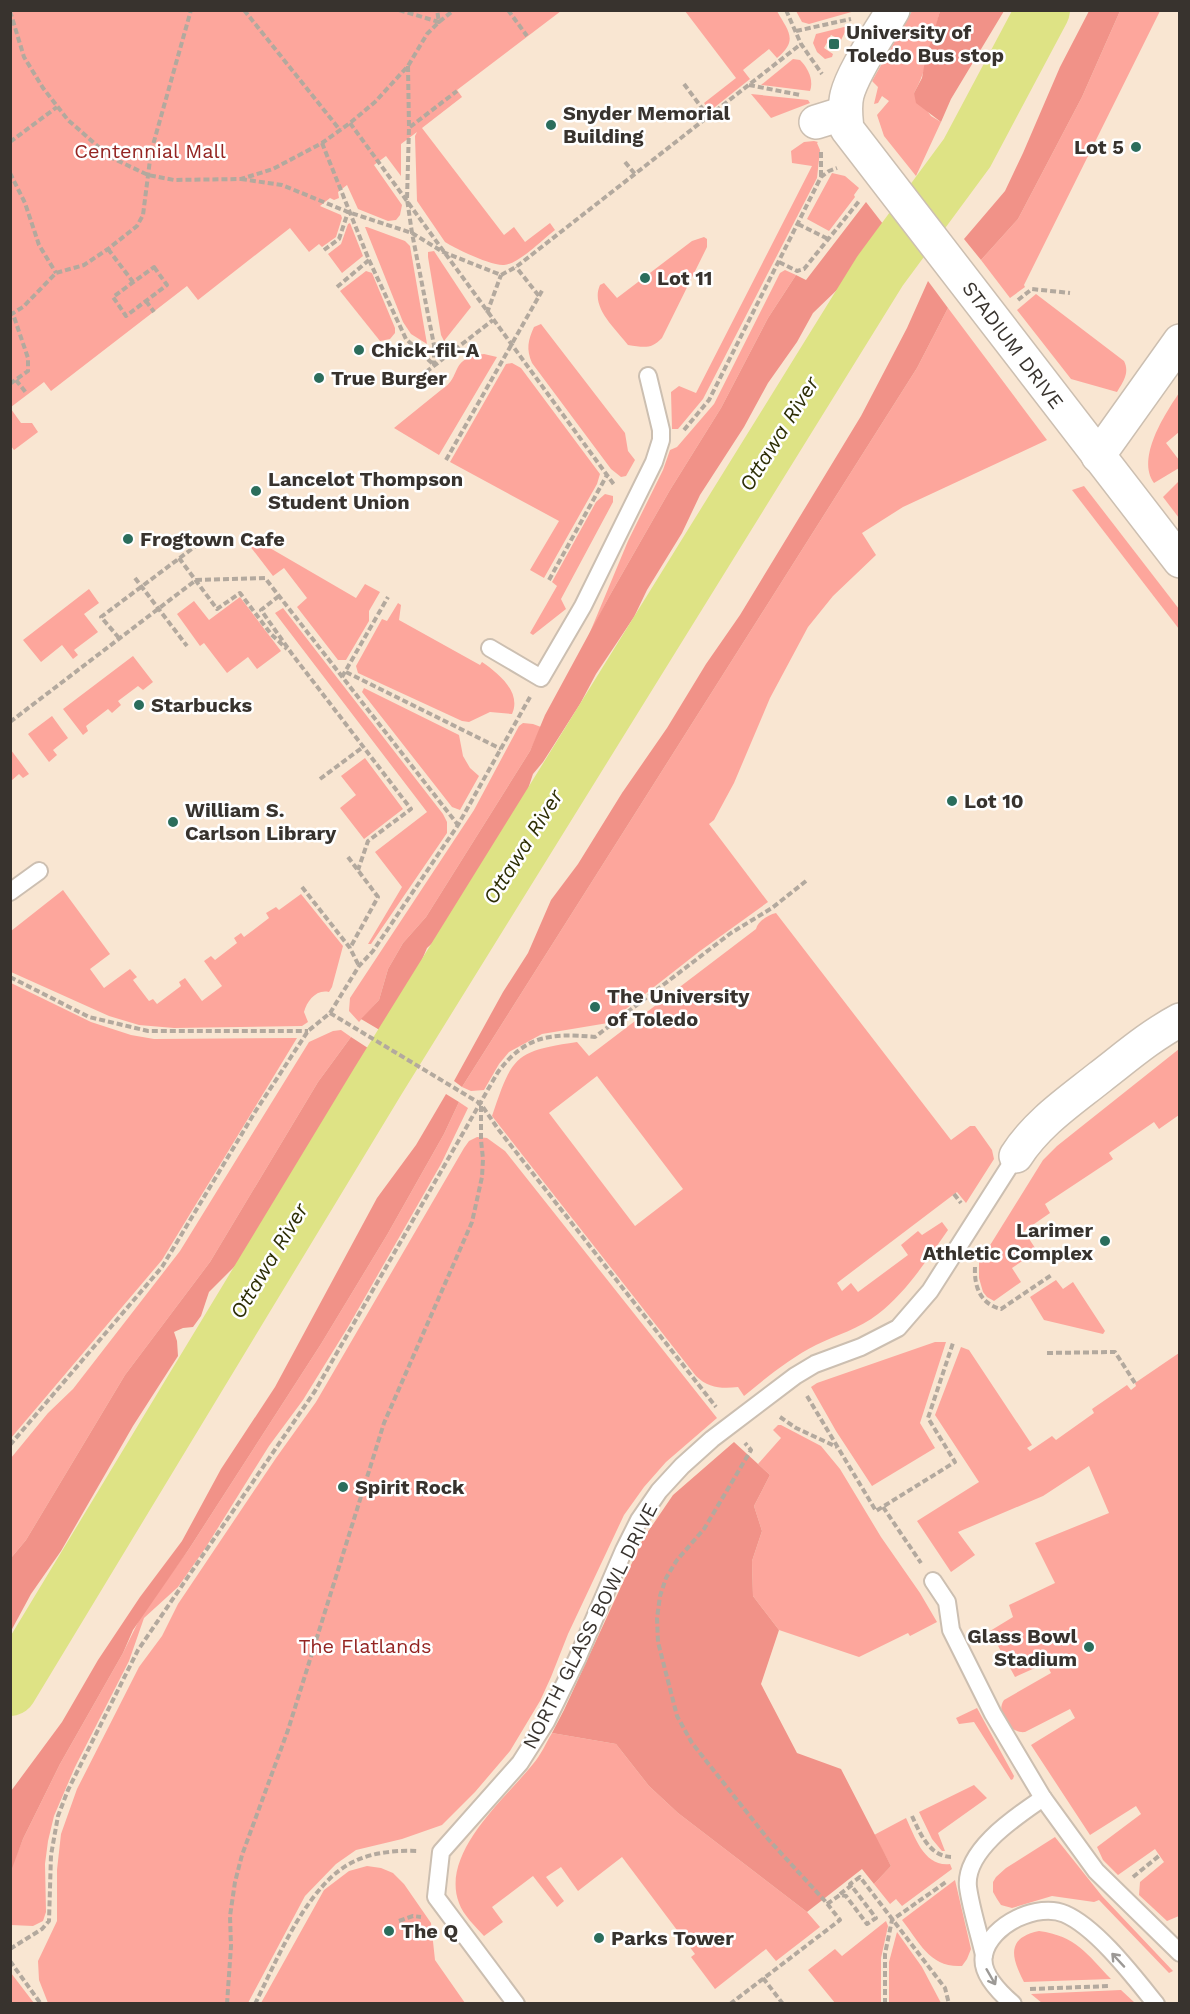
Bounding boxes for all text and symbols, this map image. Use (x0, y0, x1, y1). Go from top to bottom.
place label: University of Toledo Bus stop (846, 20, 1004, 67)
marker: University of Toledo Bus stop (827, 37, 841, 51)
place label: Snyder Memorial Building (563, 101, 731, 148)
marker: Snyder Memorial Building (544, 118, 558, 132)
place label: Lot 5 (1074, 135, 1124, 159)
park label: Centennial Mall (74, 139, 226, 163)
marker: Lot 5 (1129, 140, 1143, 154)
place label: Lot 11 (657, 266, 712, 290)
marker: Lot 11 (638, 271, 652, 285)
street label: STADIUM DRIVE (957, 276, 1069, 414)
place label: Chick-fil-A (371, 338, 480, 362)
marker: Chick-fil-A (352, 343, 366, 357)
place label: True Burger (331, 366, 447, 390)
marker: True Burger (312, 371, 326, 385)
water label: Ottawa River (733, 371, 824, 496)
place label: Lancelot Thompson Student Union (268, 467, 463, 514)
marker: Lancelot Thompson Student Union (249, 484, 263, 498)
place label: Frogtown Cafe (140, 527, 285, 551)
marker: Frogtown Cafe (121, 532, 135, 546)
place label: Starbucks (151, 693, 253, 717)
marker: Starbucks (132, 698, 146, 712)
water label: Ottawa River (477, 784, 568, 909)
place label: Lot 10 (964, 789, 1024, 813)
marker: Lot 10 (945, 794, 959, 808)
place label: William S. Carlson Library (185, 798, 337, 845)
marker: William S. Carlson Library (166, 815, 180, 829)
place label: The University of Toledo (607, 984, 750, 1031)
marker: The University of Toledo (588, 1000, 602, 1014)
water label: Ottawa River (224, 1198, 313, 1323)
place label: Larimer Athletic Complex (923, 1218, 1093, 1265)
marker: Larimer Athletic Complex (1098, 1234, 1112, 1248)
place label: Spirit Rock (355, 1475, 465, 1499)
marker: Spirit Rock (336, 1480, 350, 1494)
street label: NORTH GLASS BOWL DRIVE (517, 1499, 663, 1753)
place label: Glass Bowl Stadium (967, 1624, 1077, 1671)
park label: The Flatlands (299, 1634, 431, 1658)
marker: Glass Bowl Stadium (1082, 1640, 1096, 1654)
place label: The Q (401, 1919, 458, 1943)
marker: The Q (382, 1924, 396, 1938)
place label: Parks Tower (611, 1926, 734, 1950)
marker: Parks Tower (592, 1931, 606, 1945)
one-way arrow (1111, 1952, 1125, 1967)
one-way arrow (986, 1968, 997, 1986)

